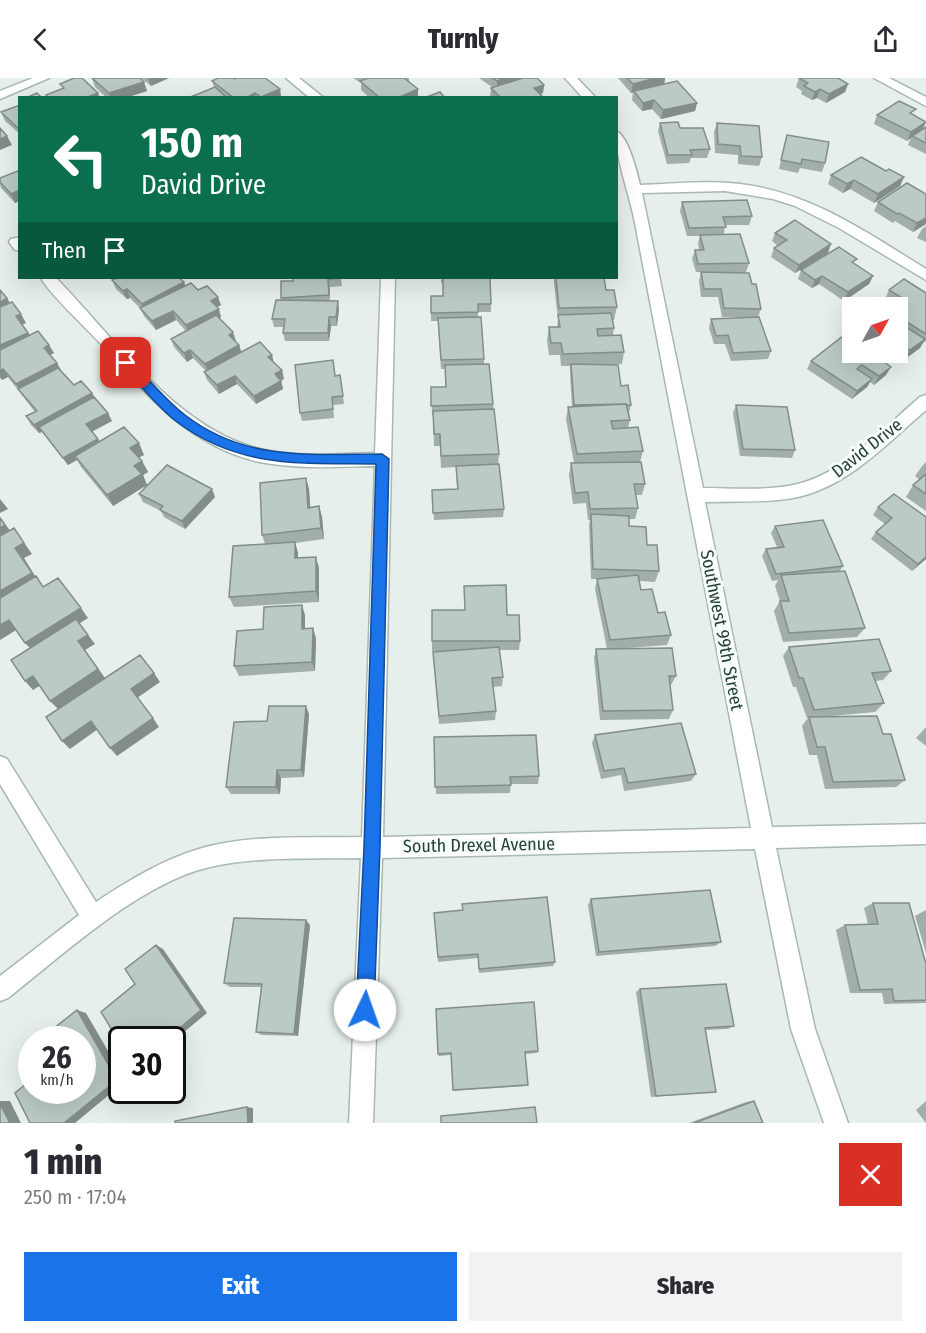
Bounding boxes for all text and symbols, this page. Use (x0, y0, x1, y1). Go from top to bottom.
icon: back (24, 23, 57, 56)
text: Turnly (428, 23, 498, 55)
icon: share (869, 23, 902, 56)
text: 150 m (141, 118, 243, 168)
icon: left (42, 120, 120, 198)
text: David Drive (141, 169, 266, 201)
icon: arrive (98, 234, 131, 267)
text: Then (42, 237, 86, 264)
north arrow (842, 297, 908, 363)
map controls (842, 297, 908, 363)
pin (100, 337, 151, 388)
icon: arrive (109, 346, 142, 379)
street label: David Drive (827, 414, 907, 482)
street label: Southwest 99th Street (696, 548, 748, 712)
street label: South Drexel Avenue (403, 833, 555, 857)
position arrow (333, 978, 397, 1042)
speed limit sign: 30 (108, 1026, 186, 1104)
text: 26 (42, 1040, 72, 1076)
text: km/h (40, 1071, 74, 1089)
text: 1 min (24, 1140, 102, 1184)
button: close (839, 1143, 902, 1206)
text: 250 m · 17:04 (24, 1185, 126, 1209)
button: Exit (24, 1252, 457, 1321)
button: Share (469, 1252, 902, 1321)

